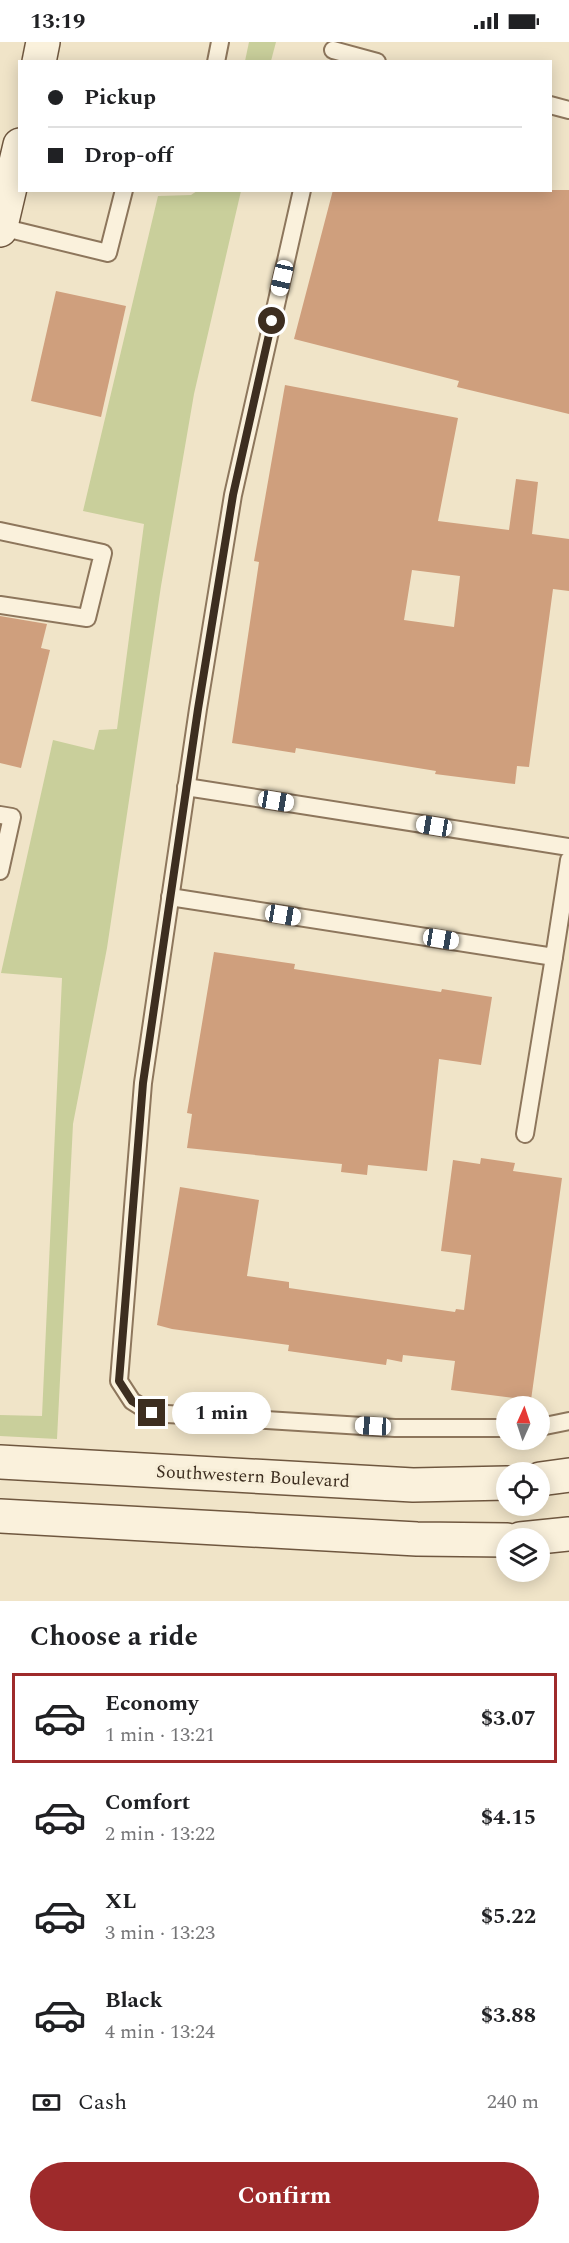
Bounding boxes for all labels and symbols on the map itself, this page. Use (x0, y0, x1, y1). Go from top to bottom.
car (269, 258, 295, 298)
route start (258, 307, 285, 334)
car (257, 789, 295, 813)
car (415, 814, 453, 838)
car (264, 903, 302, 927)
car (422, 927, 460, 951)
callout: 1 min (173, 1392, 272, 1434)
north arrow (496, 1396, 550, 1450)
route end (138, 1399, 165, 1426)
car (355, 1416, 391, 1436)
street label: Southwestern Boulevard (155, 1458, 351, 1495)

